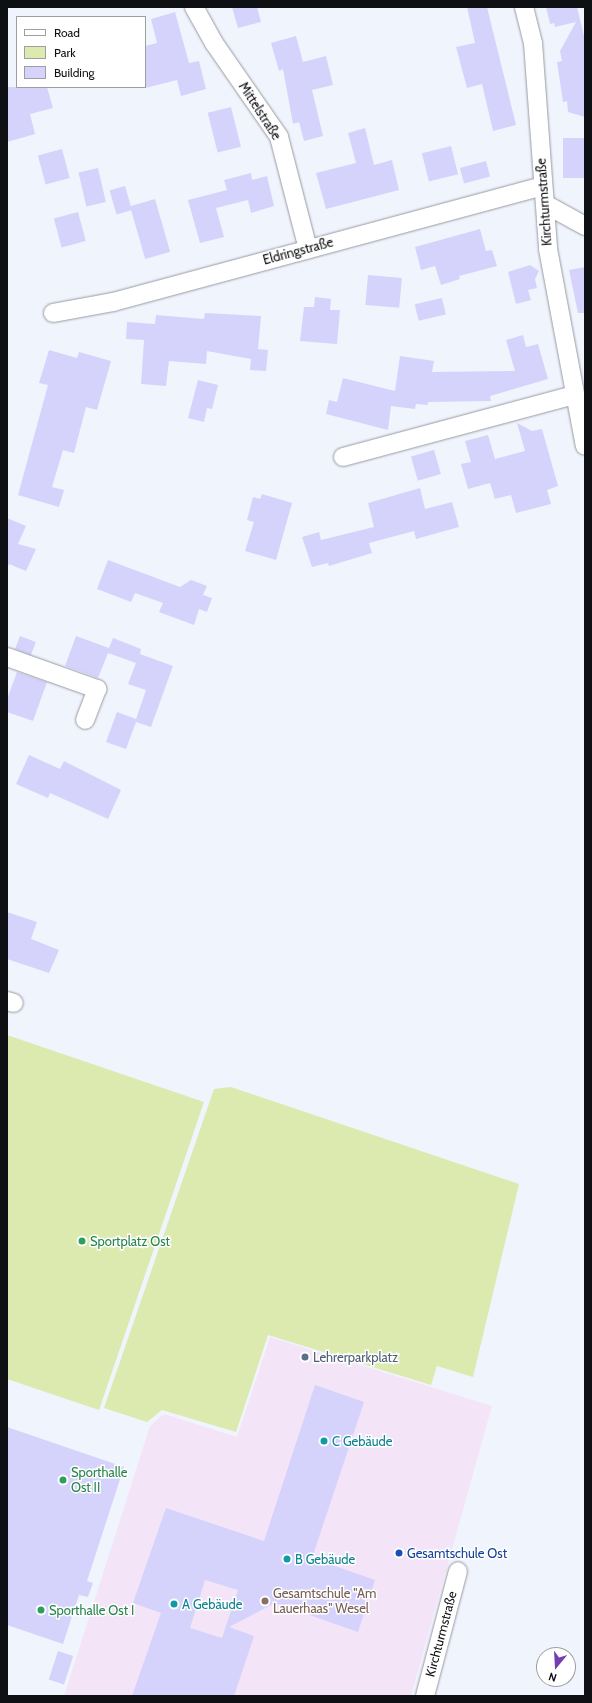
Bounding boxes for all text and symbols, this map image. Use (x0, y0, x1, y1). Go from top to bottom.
legend (16, 16, 146, 88)
text: Road (54, 25, 80, 40)
text: Park (54, 45, 76, 60)
text: Building (54, 65, 95, 80)
street label: Mittelstraße (236, 79, 284, 143)
street label: Kirchturmstraße (533, 158, 555, 246)
street label: Eldringstraße (261, 234, 335, 268)
place label: Sportplatz Ost (90, 1233, 170, 1249)
marker: Sportplatz Ost (77, 1236, 87, 1246)
place label: Lehrerparkplatz (313, 1349, 398, 1365)
marker: Lehrerparkplatz (300, 1352, 310, 1362)
place label: C Gebäude (332, 1433, 392, 1449)
marker: C Gebäude (319, 1436, 329, 1446)
place label: Sporthalle Ost II (71, 1465, 127, 1496)
marker: Sporthalle Ost II (58, 1475, 68, 1485)
place label: Gesamtschule Ost (407, 1545, 507, 1561)
marker: Gesamtschule Ost (394, 1548, 404, 1558)
place label: B Gebäude (295, 1551, 355, 1567)
marker: B Gebäude (282, 1554, 292, 1564)
place label: Gesamtschule "Am Lauerhaas" Wesel (273, 1586, 376, 1617)
street label: Kirchturmstraße (422, 1589, 460, 1679)
place label: A Gebäude (182, 1596, 242, 1612)
marker: Gesamtschule "Am Lauerhaas" Wesel (260, 1596, 270, 1606)
marker: A Gebäude (169, 1599, 179, 1609)
place label: Sporthalle Ost I (49, 1602, 134, 1618)
marker: Sporthalle Ost I (36, 1605, 46, 1615)
north arrow (536, 1647, 576, 1687)
text: N (547, 1670, 558, 1685)

